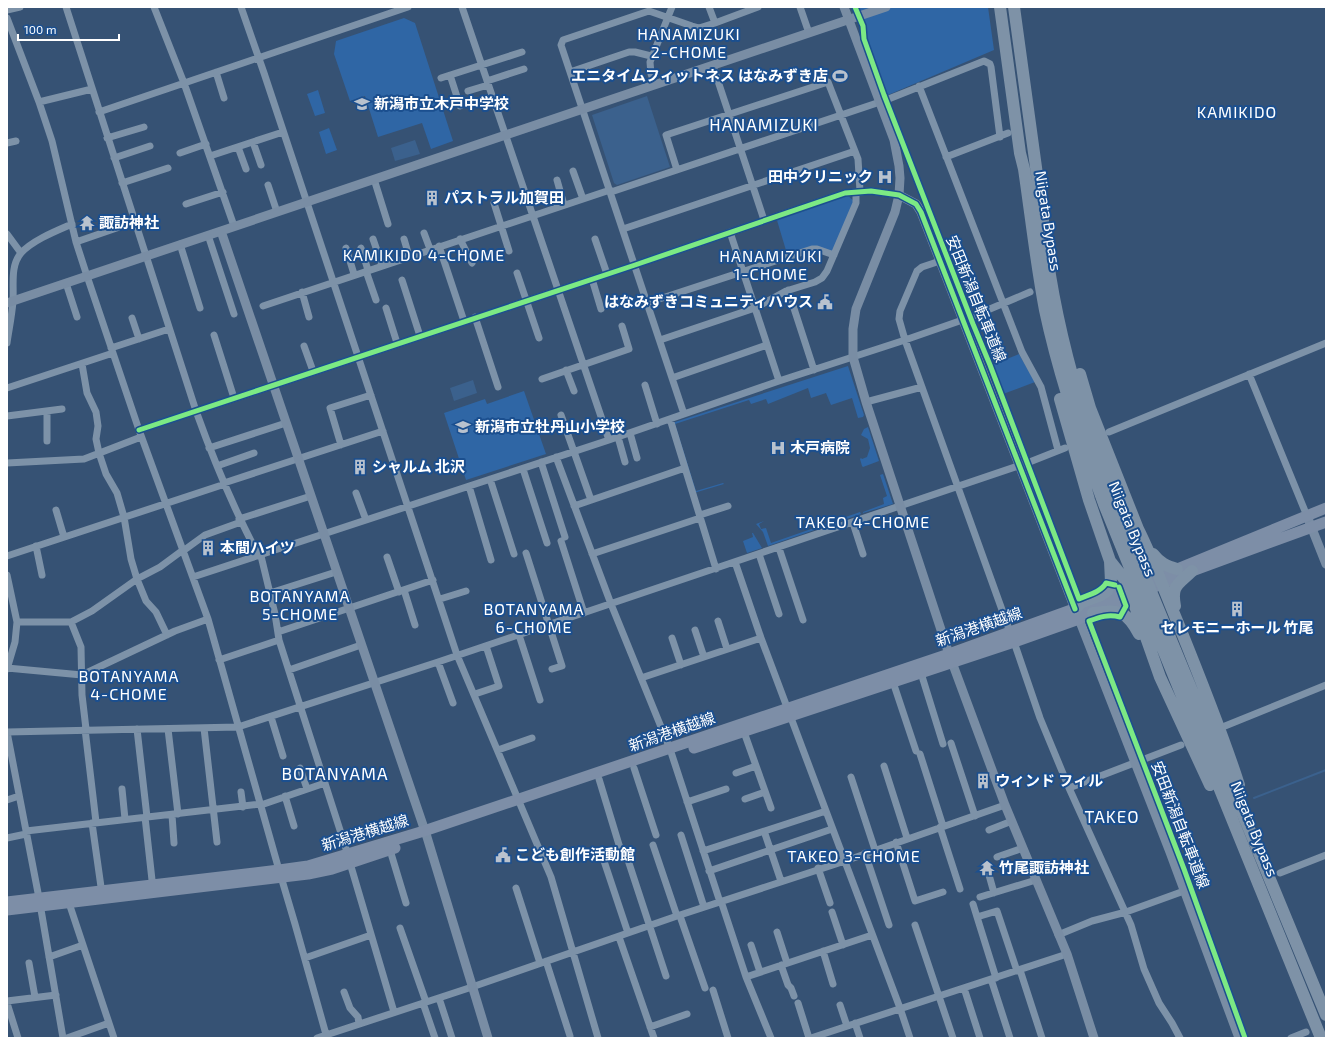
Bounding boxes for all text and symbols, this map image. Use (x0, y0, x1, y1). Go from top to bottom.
scale bar (18, 16, 119, 42)
text: 100 m (24, 22, 56, 36)
district label: HANAMIZUKI 2-CHOME (637, 24, 741, 61)
place label: エニタイムフィットネス はなみずき店 (571, 66, 828, 84)
sports icon: エニタイムフィットネス はなみずき店 (831, 67, 849, 85)
place label: 新潟市立木戸中学校 (374, 94, 509, 112)
school or university icon: 新潟市立木戸中学校 (353, 95, 371, 113)
district label: KAMIKIDO (1197, 102, 1277, 121)
district label: HANAMIZUKI (709, 114, 819, 134)
place label: 田中クリニック (768, 167, 873, 185)
hospital icon: 田中クリニック (876, 168, 894, 186)
street label: Niigata Bypass (1032, 169, 1066, 272)
place label: パストラル加賀田 (444, 188, 564, 206)
building icon: パストラル加賀田 (423, 189, 441, 207)
place label: 諏訪神社 (99, 213, 159, 231)
temple icon: 諏訪神社 (78, 214, 96, 232)
street label: 安田新潟自転車道線 (943, 233, 1011, 365)
district label: KAMIKIDO 4-CHOME (343, 245, 505, 264)
district label: HANAMIZUKI 1-CHOME (719, 246, 823, 283)
place label: はなみずきコミュニティハウス (604, 292, 813, 310)
public building icon: はなみずきコミュニティハウス (816, 293, 834, 311)
place label: 新潟市立牡丹山小学校 (475, 417, 625, 435)
school or university icon: 新潟市立牡丹山小学校 (454, 418, 472, 436)
place label: 木戸病院 (790, 438, 850, 456)
hospital icon: 木戸病院 (769, 439, 787, 457)
place label: シャルム 北沢 (372, 457, 465, 475)
building icon: シャルム 北沢 (351, 458, 369, 476)
street label: Niigata Bypass (1106, 478, 1160, 579)
district label: TAKEO 4-CHOME (796, 512, 930, 531)
place label: 本間ハイツ (220, 538, 295, 556)
building icon: 本間ハイツ (199, 539, 217, 557)
district label: BOTANYAMA 5-CHOME (249, 586, 351, 623)
district label: BOTANYAMA 6-CHOME (483, 599, 585, 636)
building icon: セレモニーホール 竹尾 (1228, 600, 1246, 618)
street label: 新潟港横越線 (933, 603, 1024, 649)
place label: セレモニーホール 竹尾 (1160, 618, 1314, 636)
district label: BOTANYAMA 4-CHOME (78, 666, 180, 703)
street label: 新潟港横越線 (626, 708, 717, 754)
street label: 安田新潟自転車道線 (1148, 758, 1214, 891)
district label: BOTANYAMA (282, 763, 388, 783)
place label: ウィンド フィル (995, 771, 1103, 789)
building icon: ウィンド フィル (974, 772, 992, 790)
street label: Niigata Bypass (1228, 778, 1282, 879)
district label: TAKEO (1084, 806, 1140, 826)
street label: 新潟港横越線 (319, 810, 410, 854)
place label: こども創作活動館 (515, 845, 635, 863)
public building icon: こども創作活動館 (494, 846, 512, 864)
district label: TAKEO 3-CHOME (787, 846, 921, 865)
place label: 竹尾諏訪神社 (999, 858, 1089, 876)
temple icon: 竹尾諏訪神社 (978, 859, 996, 877)

